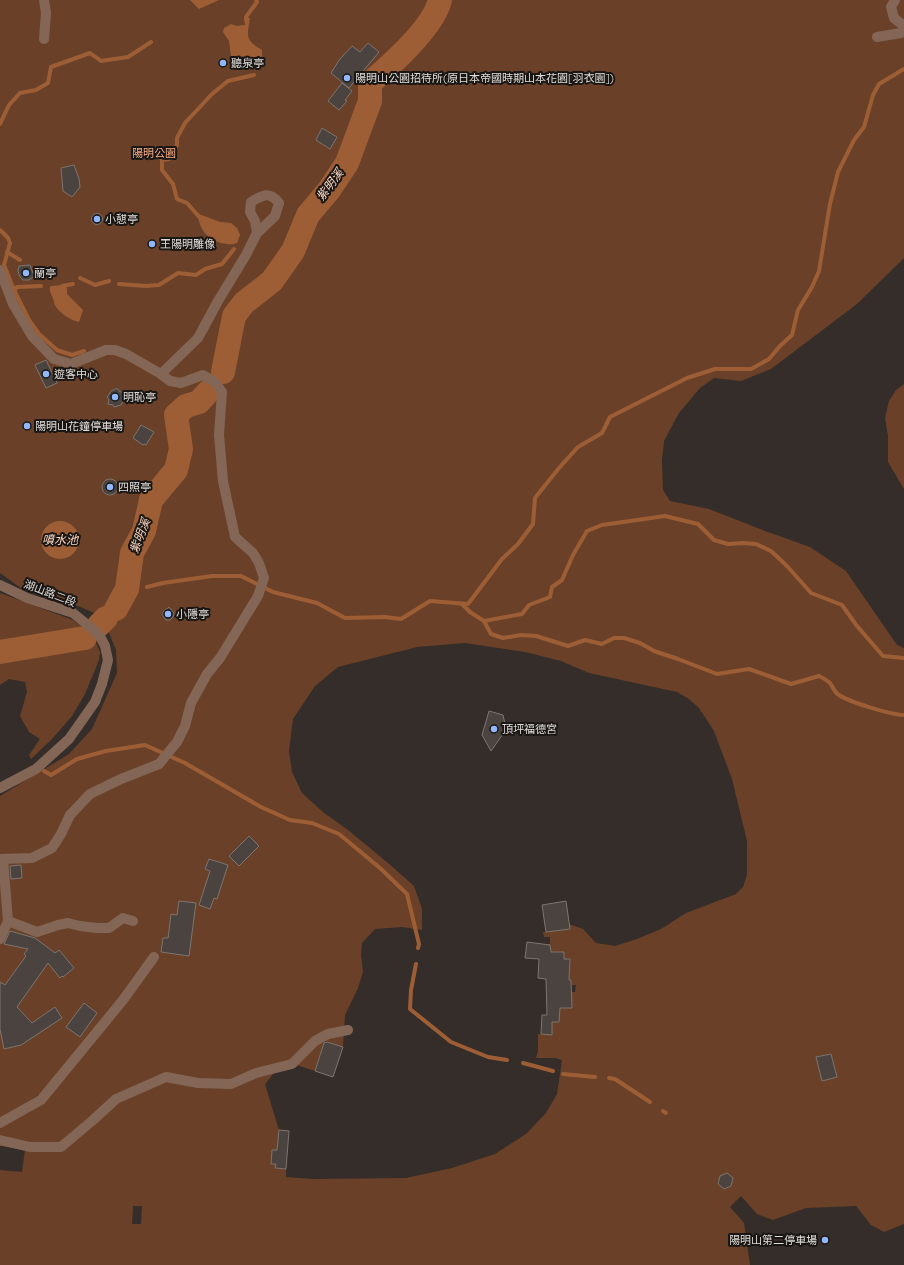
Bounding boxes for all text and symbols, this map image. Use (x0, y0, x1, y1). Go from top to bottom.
place label: 聽泉亭 (231, 56, 264, 70)
marker: 聽泉亭 (218, 58, 228, 68)
place label: 陽明山公園招待所(原日本帝國時期山本花園[羽衣園]) (355, 71, 614, 85)
marker: 陽明山公園招待所(原日本帝國時期山本花園[羽衣園]) (342, 73, 352, 83)
park label: 陽明公園 (132, 146, 176, 160)
water label: 紫明溪 (313, 164, 348, 204)
place label: 小憇亭 (105, 212, 138, 226)
marker: 小憇亭 (92, 214, 102, 224)
place label: 王陽明雕像 (160, 237, 215, 251)
marker: 王陽明雕像 (147, 239, 157, 249)
place label: 蘭亭 (34, 266, 56, 280)
marker: 蘭亭 (21, 268, 31, 278)
place label: 遊客中心 (54, 367, 98, 381)
marker: 遊客中心 (41, 369, 51, 379)
place label: 明恥亭 (123, 390, 156, 404)
marker: 明恥亭 (110, 392, 120, 402)
place label: 陽明山花鐘停車場 (35, 419, 123, 433)
marker: 陽明山花鐘停車場 (22, 421, 32, 431)
place label: 四照亭 (118, 480, 151, 494)
marker: 四照亭 (105, 482, 115, 492)
water label: 紫明溪 (126, 514, 154, 555)
water label: 噴水池 (42, 532, 80, 547)
street label: 湖山路二段 (22, 577, 78, 609)
place label: 小隱亭 (176, 607, 209, 621)
marker: 小隱亭 (163, 609, 173, 619)
place label: 頂坪福德宮 (502, 722, 557, 736)
marker: 頂坪福德宮 (489, 724, 499, 734)
place label: 陽明山第二停車場 (729, 1233, 817, 1247)
marker: 陽明山第二停車場 (820, 1235, 830, 1245)

